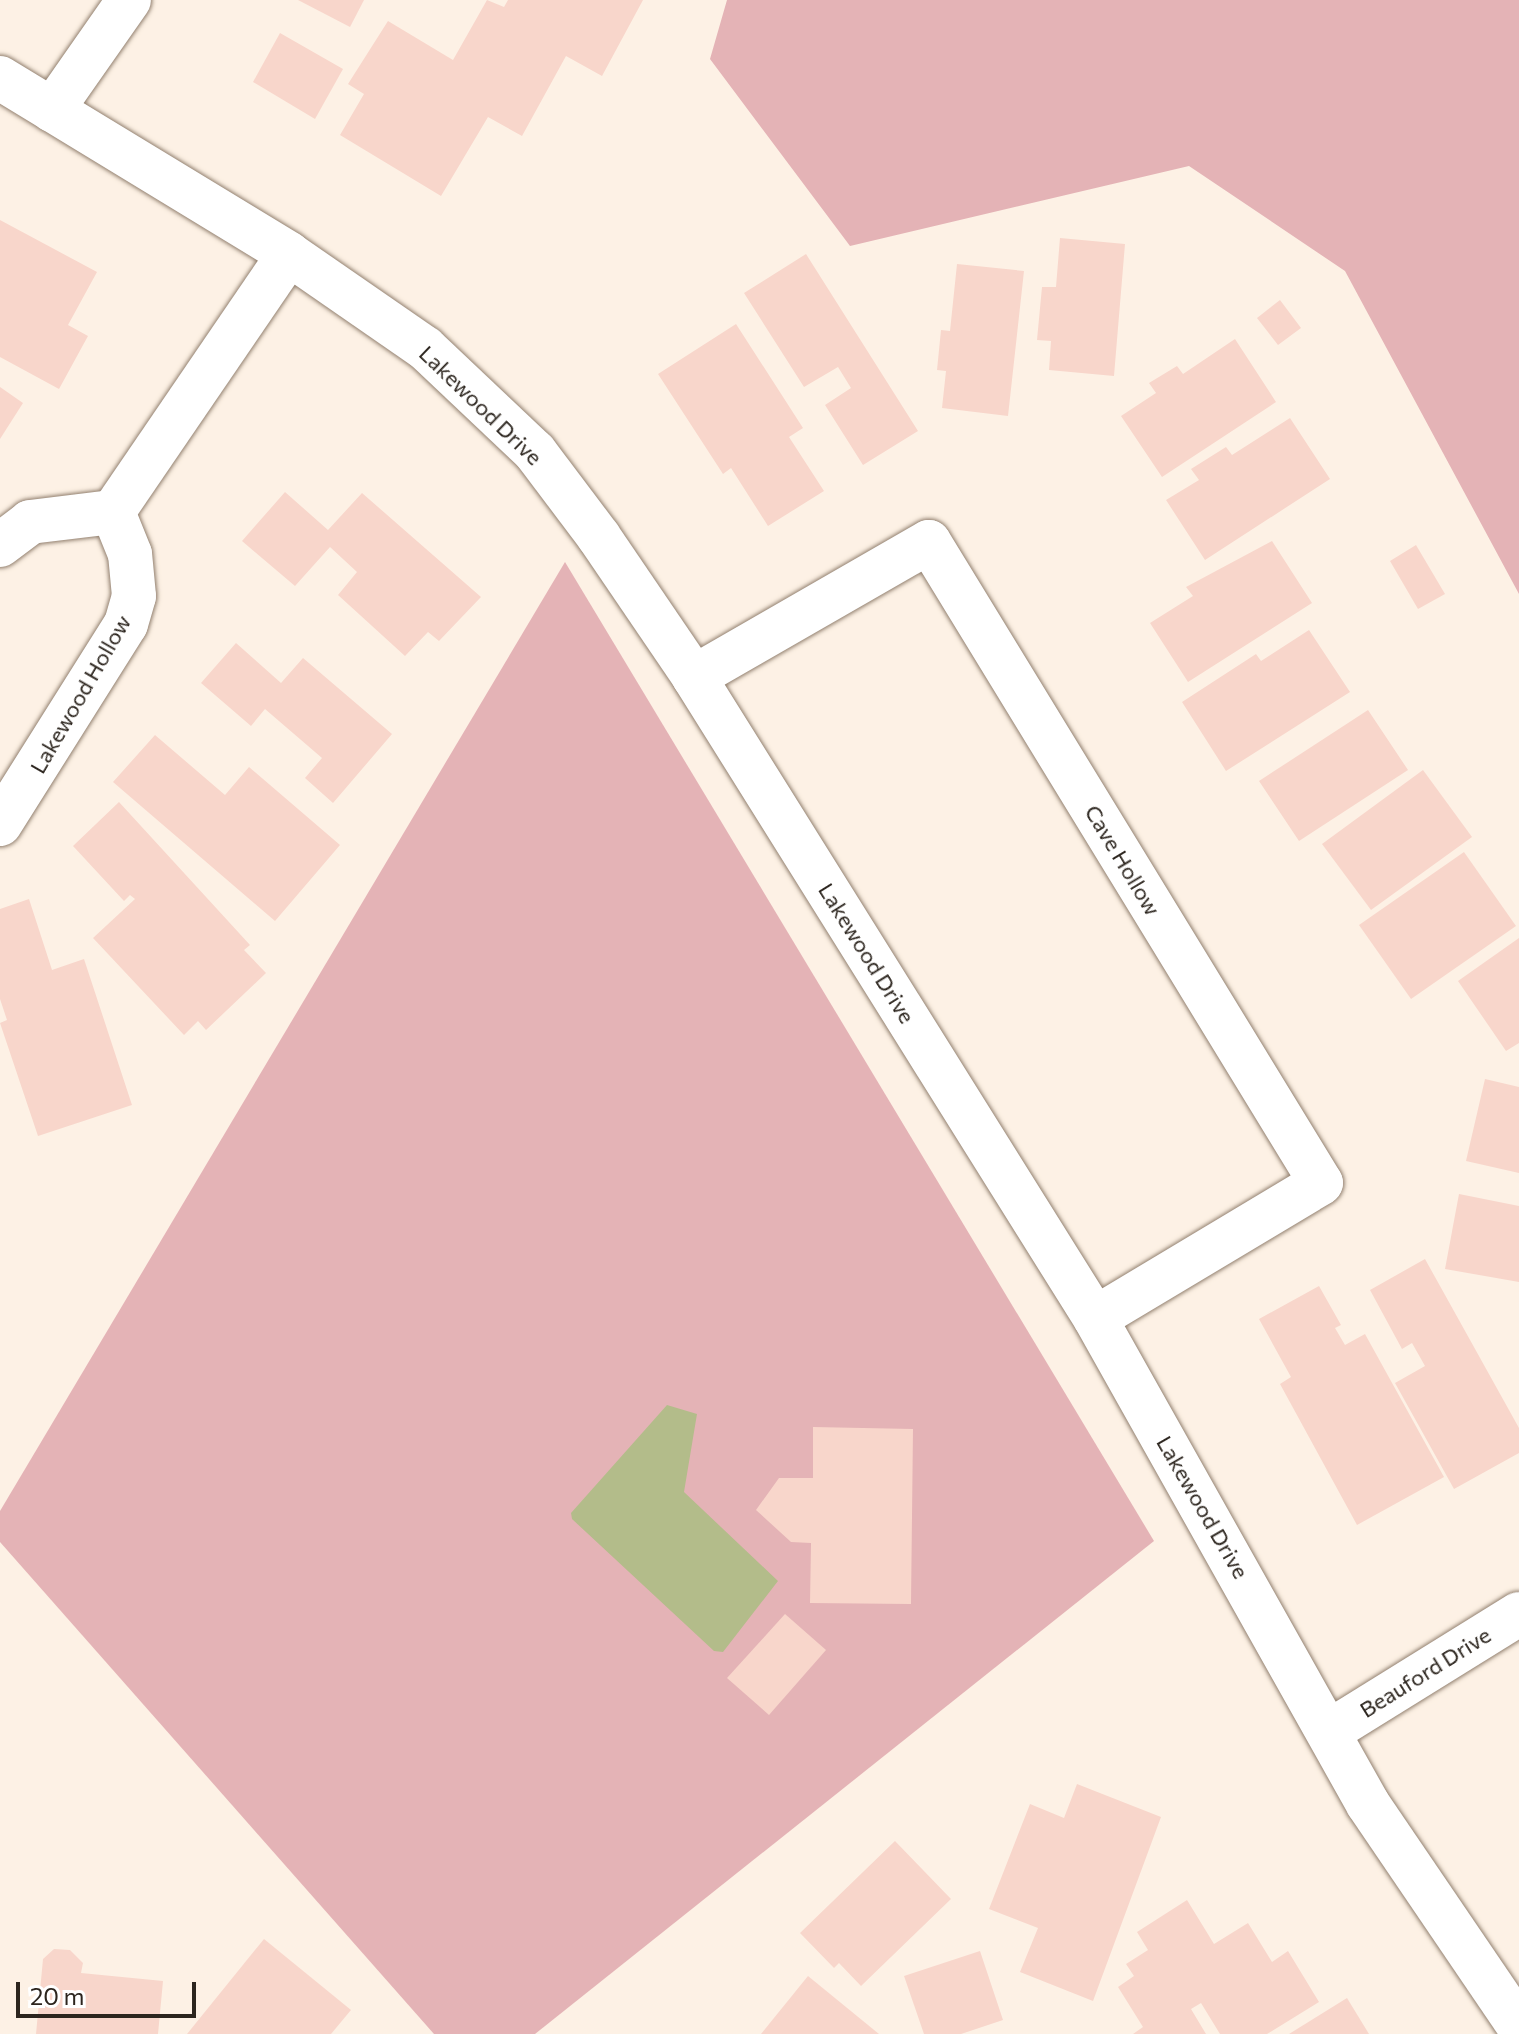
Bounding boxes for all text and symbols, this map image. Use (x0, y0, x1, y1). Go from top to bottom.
street label: Lakewood Drive (414, 340, 548, 470)
street label: Lakewood Hollow (24, 610, 136, 778)
street label: Cave Hollow (1080, 800, 1166, 920)
street label: Lakewood Drive (813, 878, 921, 1028)
street label: Lakewood Drive (1151, 1431, 1255, 1583)
street label: Beauford Drive (1355, 1621, 1495, 1723)
scale bar (20, 1966, 200, 2016)
text: 20 m (30, 1981, 84, 2010)

